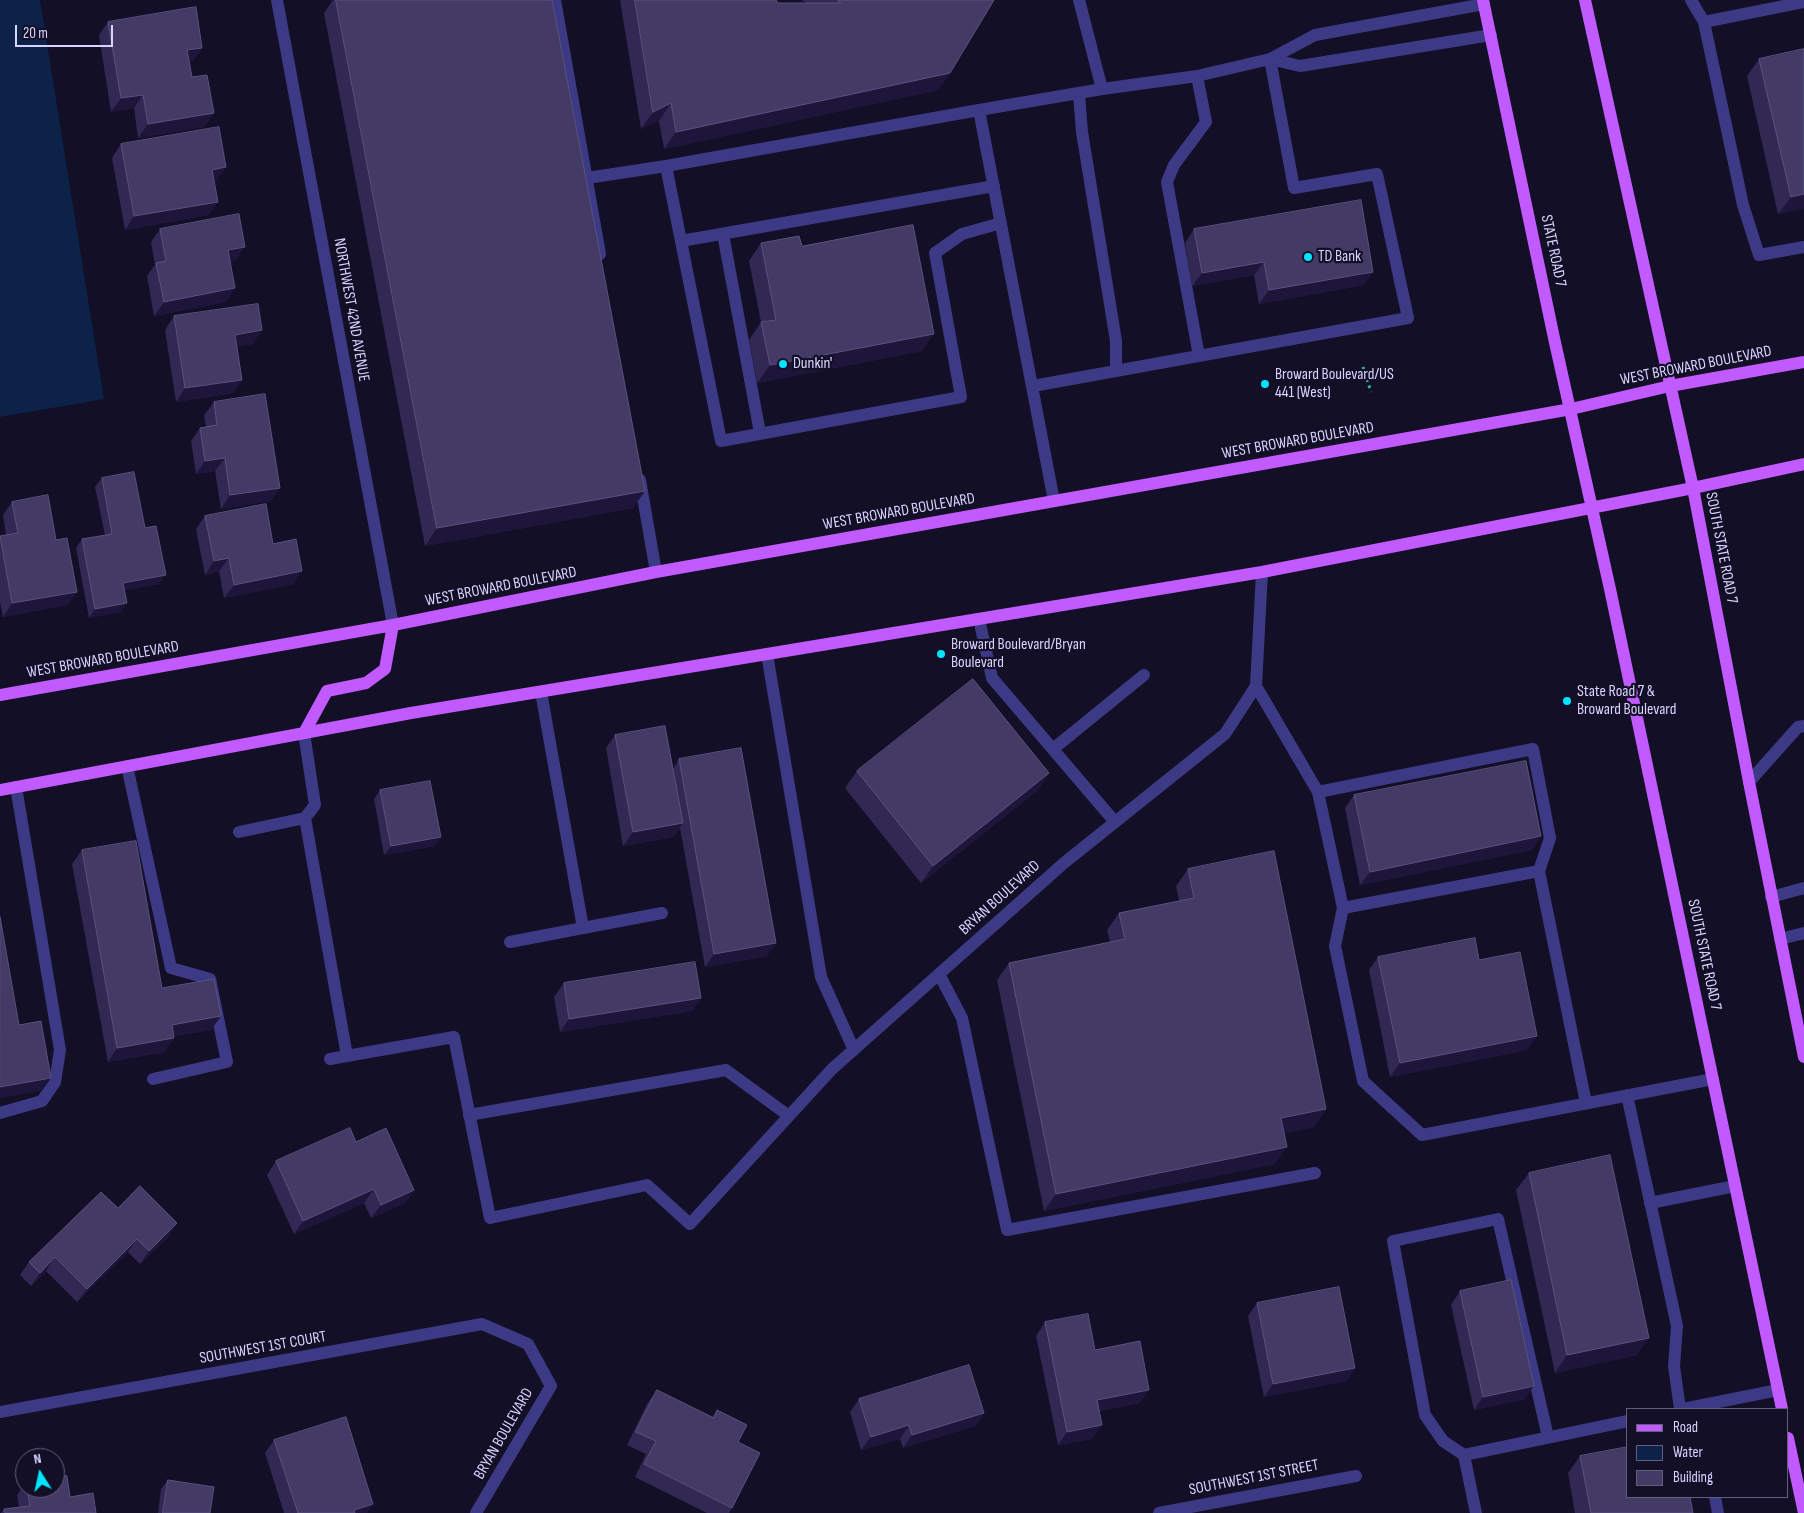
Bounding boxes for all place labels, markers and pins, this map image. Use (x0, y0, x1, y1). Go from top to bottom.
place label: TD Bank (1318, 247, 1361, 267)
marker: TD Bank (1302, 251, 1314, 263)
place label: Dunkin' (793, 354, 832, 374)
marker: Dunkin' (777, 358, 789, 370)
place label: Broward Boulevard/US 441 (West) (1275, 365, 1394, 403)
marker: Broward Boulevard/US 441 (West) (1259, 378, 1271, 390)
place label: Broward Boulevard/Bryan Boulevard (951, 635, 1086, 673)
marker: Broward Boulevard/Bryan Boulevard (935, 648, 947, 660)
place label: State Road 7 & Broward Boulevard (1577, 682, 1676, 720)
marker: State Road 7 & Broward Boulevard (1561, 695, 1573, 707)

